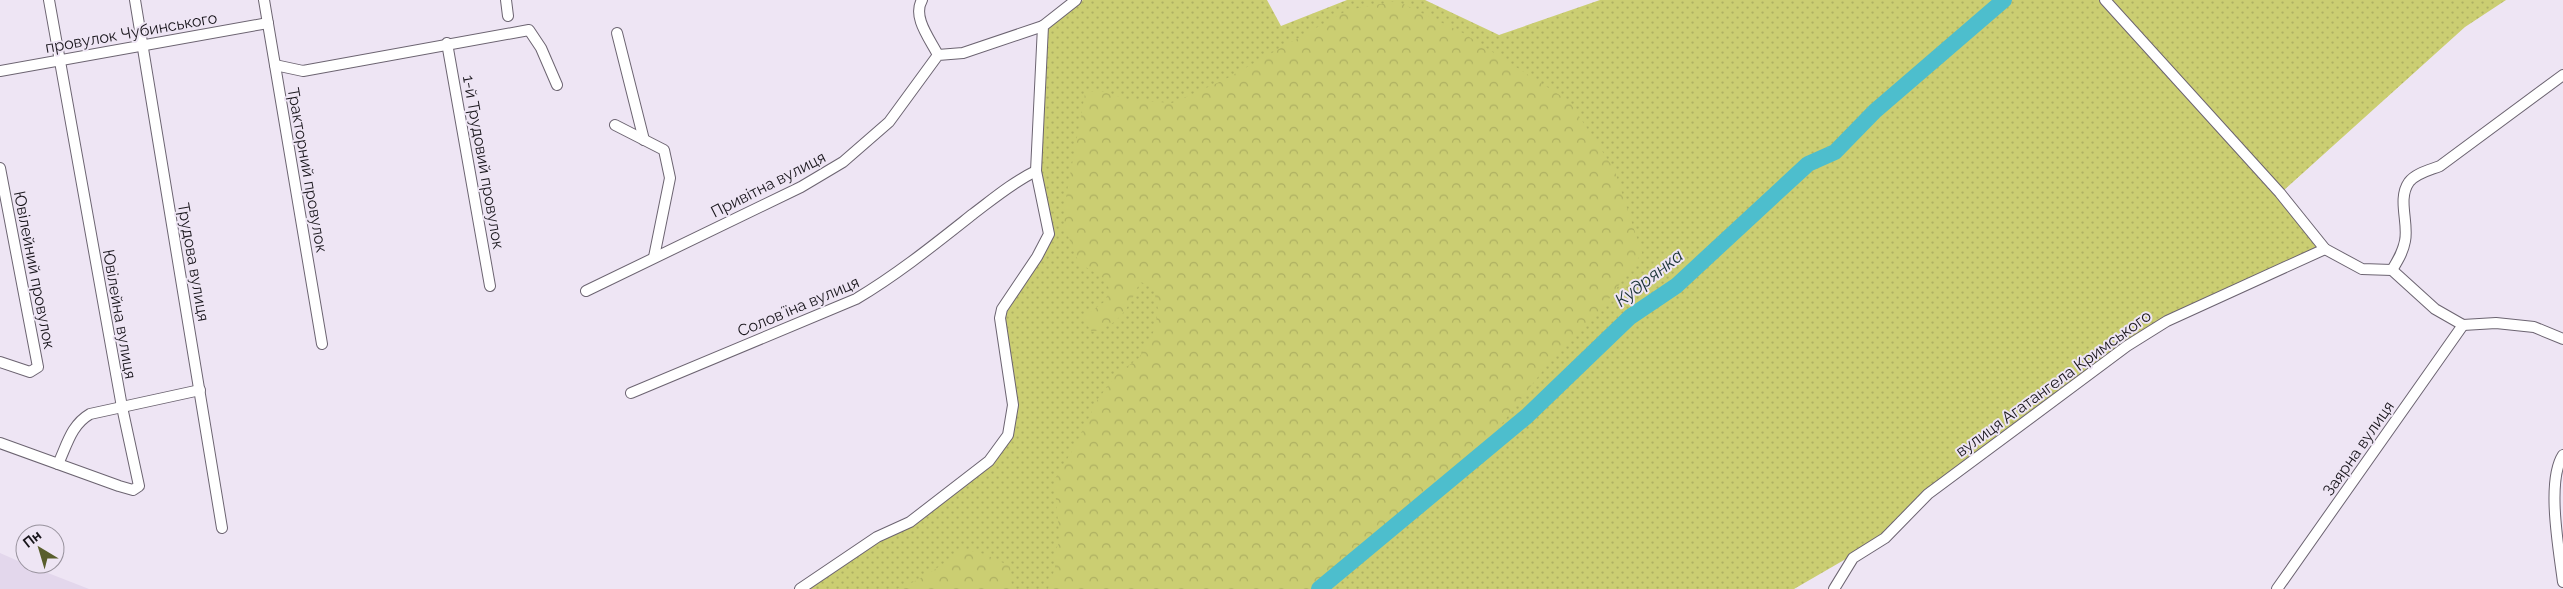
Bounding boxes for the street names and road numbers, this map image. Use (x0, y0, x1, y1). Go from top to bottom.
street label: провулок Чубинського (44, 8, 219, 57)
street label: 1-й Трудовий провулок (459, 74, 508, 251)
street label: Тракторний провулок (284, 86, 331, 254)
street label: Привітна вулиця (708, 147, 829, 222)
street label: Ювілейний провулок (10, 189, 59, 351)
street label: Трудова вулиця (174, 201, 213, 323)
street label: Ювілейна вулиця (99, 248, 140, 380)
street label: Соловʼїна вулиця (735, 272, 862, 341)
street label: вулиця Агатангела Кримського (1952, 306, 2155, 461)
street label: Заярна вулиця (2319, 397, 2398, 499)

